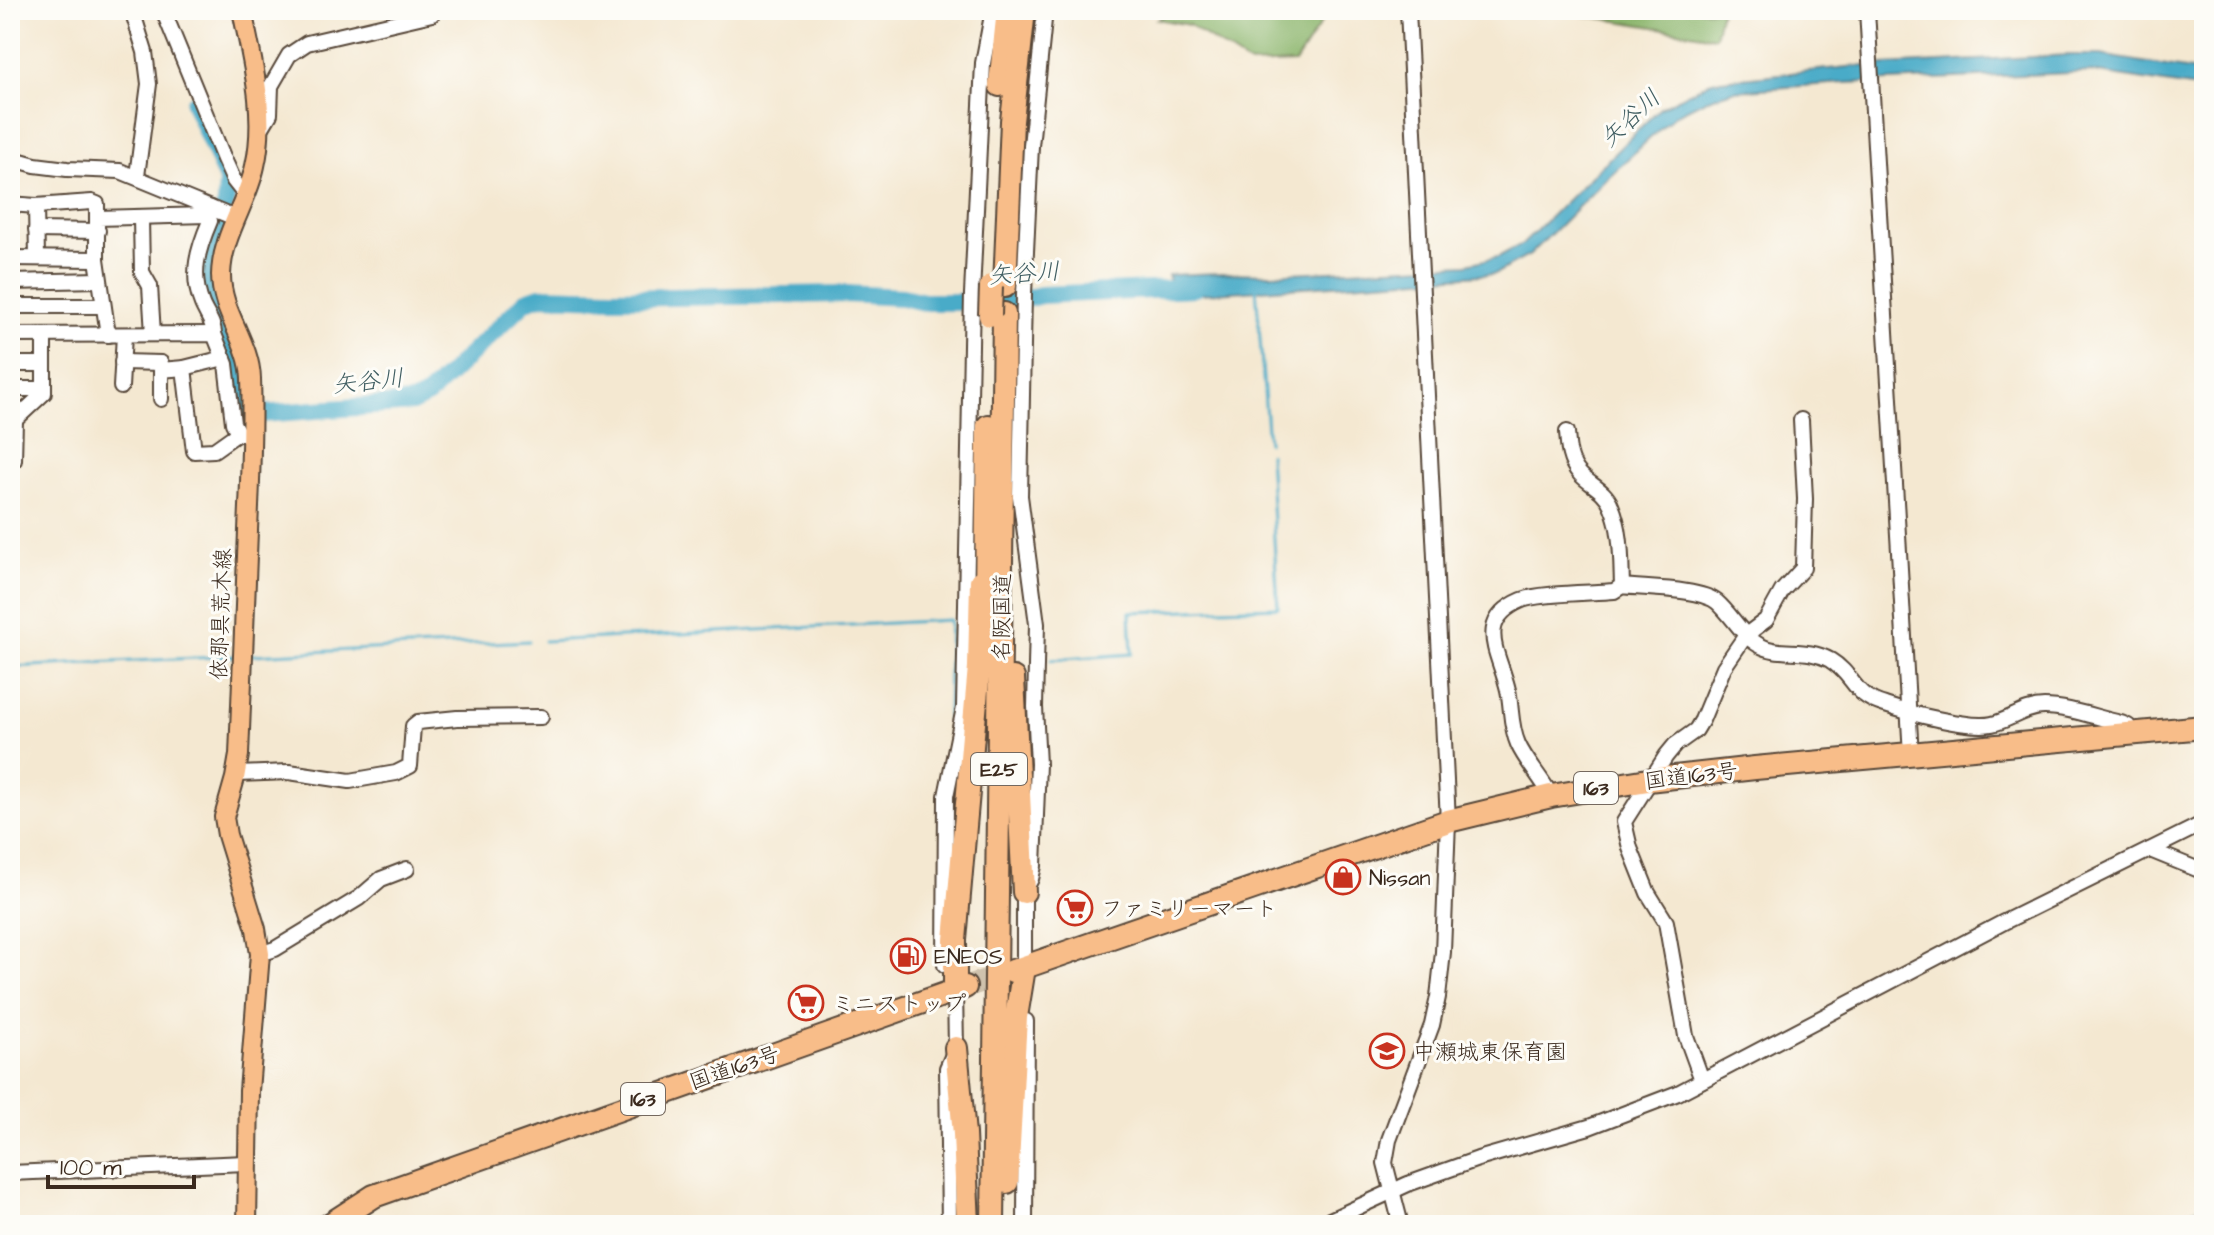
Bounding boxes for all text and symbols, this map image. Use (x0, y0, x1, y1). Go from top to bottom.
water label: 矢谷川 (1593, 82, 1669, 156)
water label: 矢谷川 (987, 255, 1061, 293)
water label: 矢谷川 (331, 361, 406, 403)
street label: 依那具荒木線 (204, 548, 239, 681)
street label: 名阪国道 (986, 573, 1019, 661)
road number: E25 (971, 753, 1027, 785)
street label: 国道163号 (1643, 755, 1740, 798)
road number: 163 (1574, 772, 1618, 804)
shop icon: Nissan (1324, 858, 1362, 896)
place label: Nissan (1369, 863, 1430, 894)
supermarket icon: ファミリーマート (1056, 889, 1094, 927)
place label: ファミリーマート (1101, 894, 1277, 925)
fuel station icon: ENEOS (889, 937, 927, 975)
place label: ENEOS (934, 942, 1003, 973)
supermarket icon: ミニストップ (787, 984, 825, 1022)
place label: ミニストップ (832, 989, 966, 1020)
school or university icon: 中瀬城東保育園 (1368, 1032, 1406, 1070)
place label: 中瀬城東保育園 (1413, 1037, 1567, 1068)
street label: 国道163号 (685, 1038, 784, 1098)
road number: 163 (621, 1083, 665, 1115)
scale bar (48, 1139, 194, 1189)
text: 100 m (60, 1151, 122, 1185)

